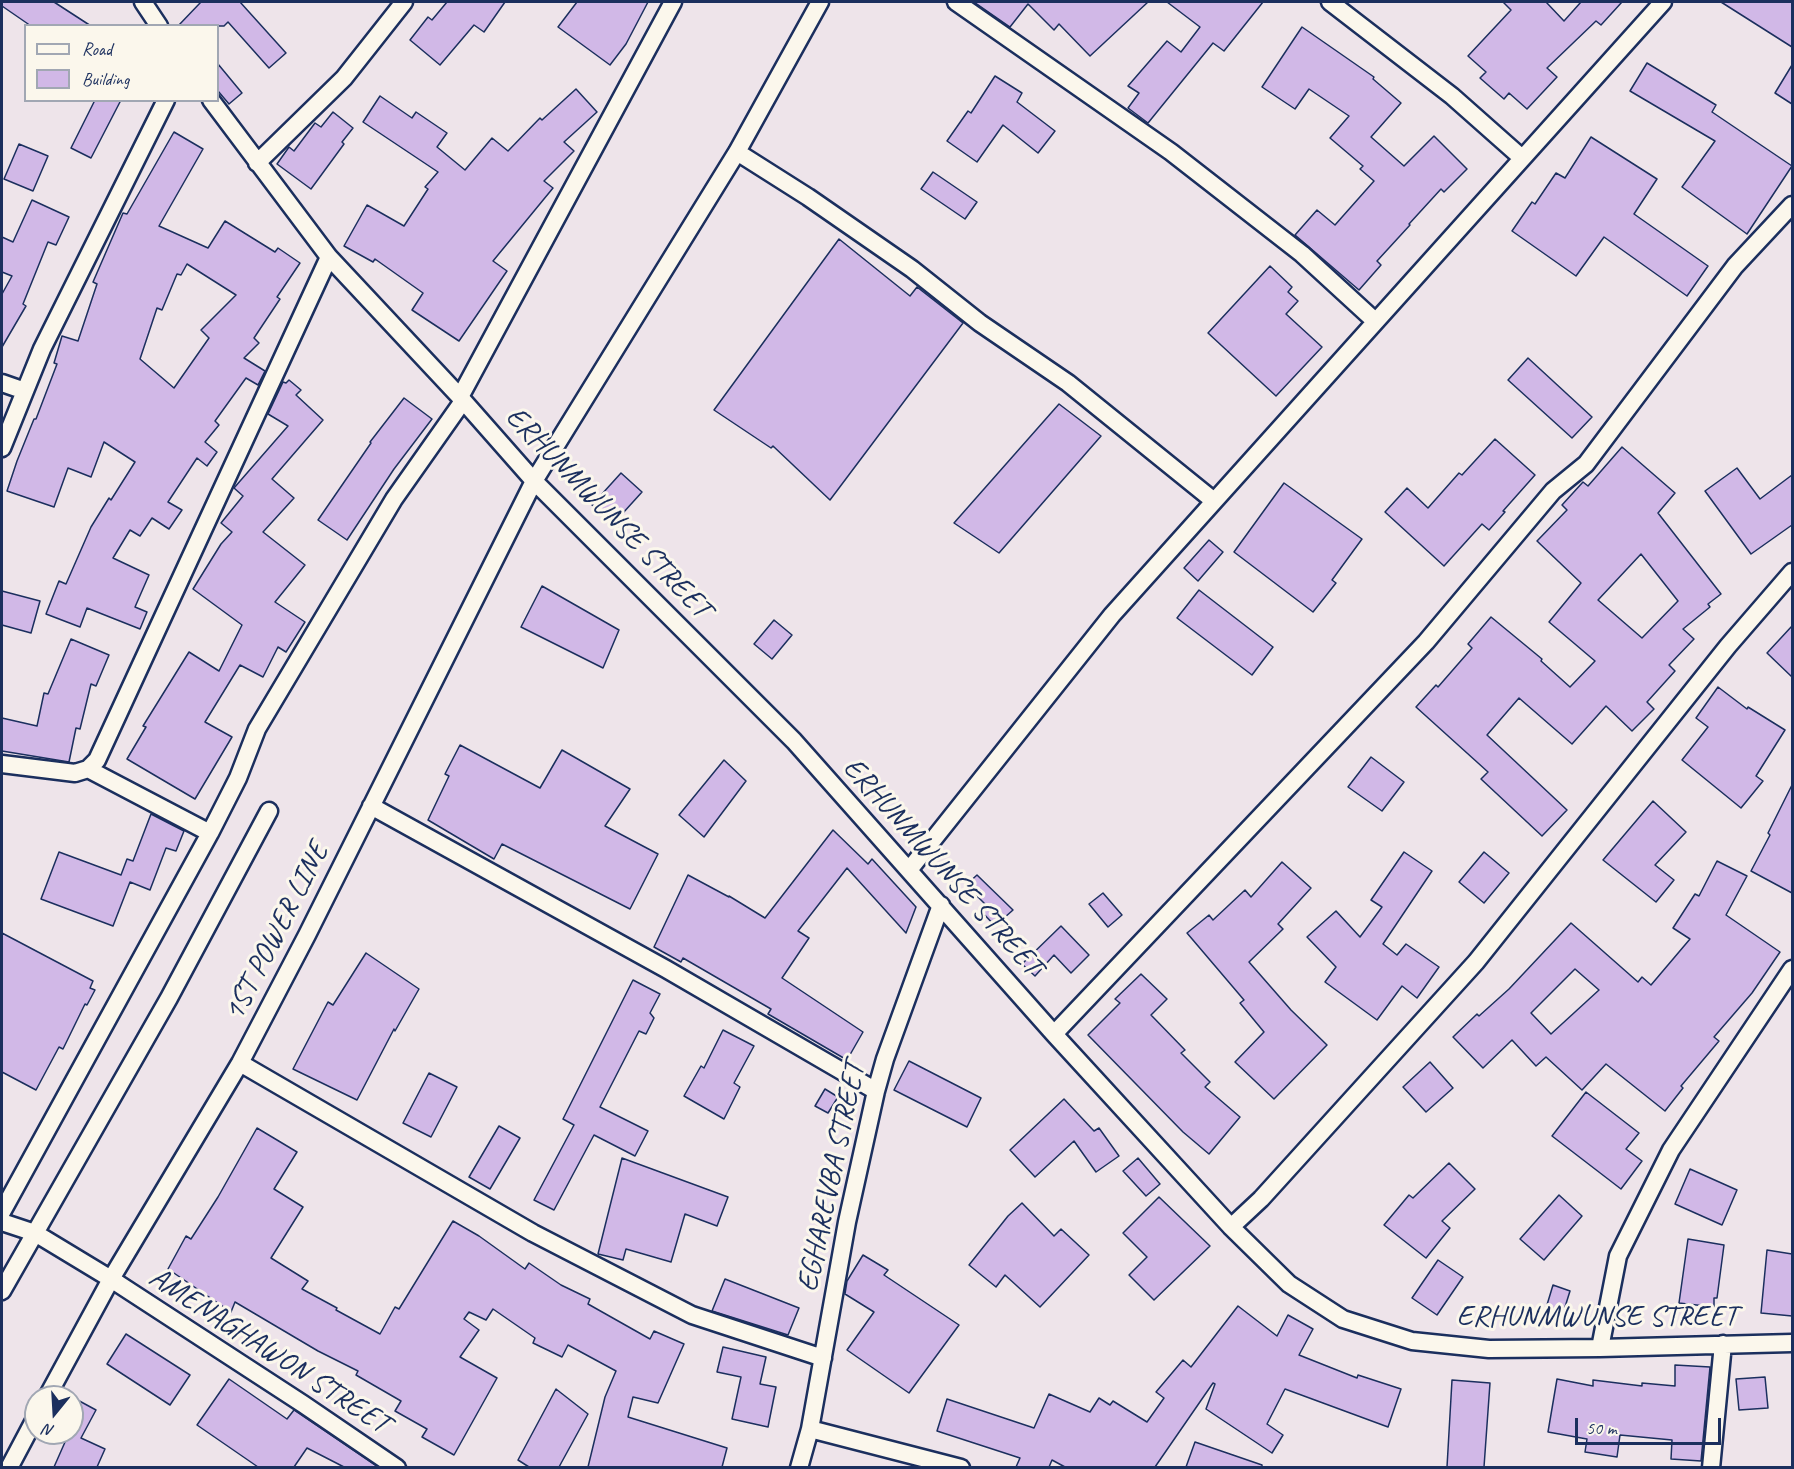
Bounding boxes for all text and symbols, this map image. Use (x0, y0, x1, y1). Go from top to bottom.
legend (24, 24, 219, 102)
text: Road (82, 38, 112, 60)
text: Building (82, 68, 129, 90)
street label: ERHUNMWUNSE STREET (498, 400, 718, 626)
street label: ERHUNMWUNSE STREET (835, 751, 1049, 983)
street label: 1ST POWER LINE (217, 837, 337, 1027)
street label: EGHAREVBA STREET (790, 1059, 874, 1295)
street label: AMENAGHAWON STREET (142, 1260, 396, 1442)
street label: ERHUNMWUNSE STREET (1457, 1299, 1737, 1335)
north arrow (24, 1385, 84, 1445)
scale bar (1578, 1406, 1724, 1444)
text: 50 m (1586, 1417, 1617, 1439)
text: N (41, 1419, 57, 1441)

